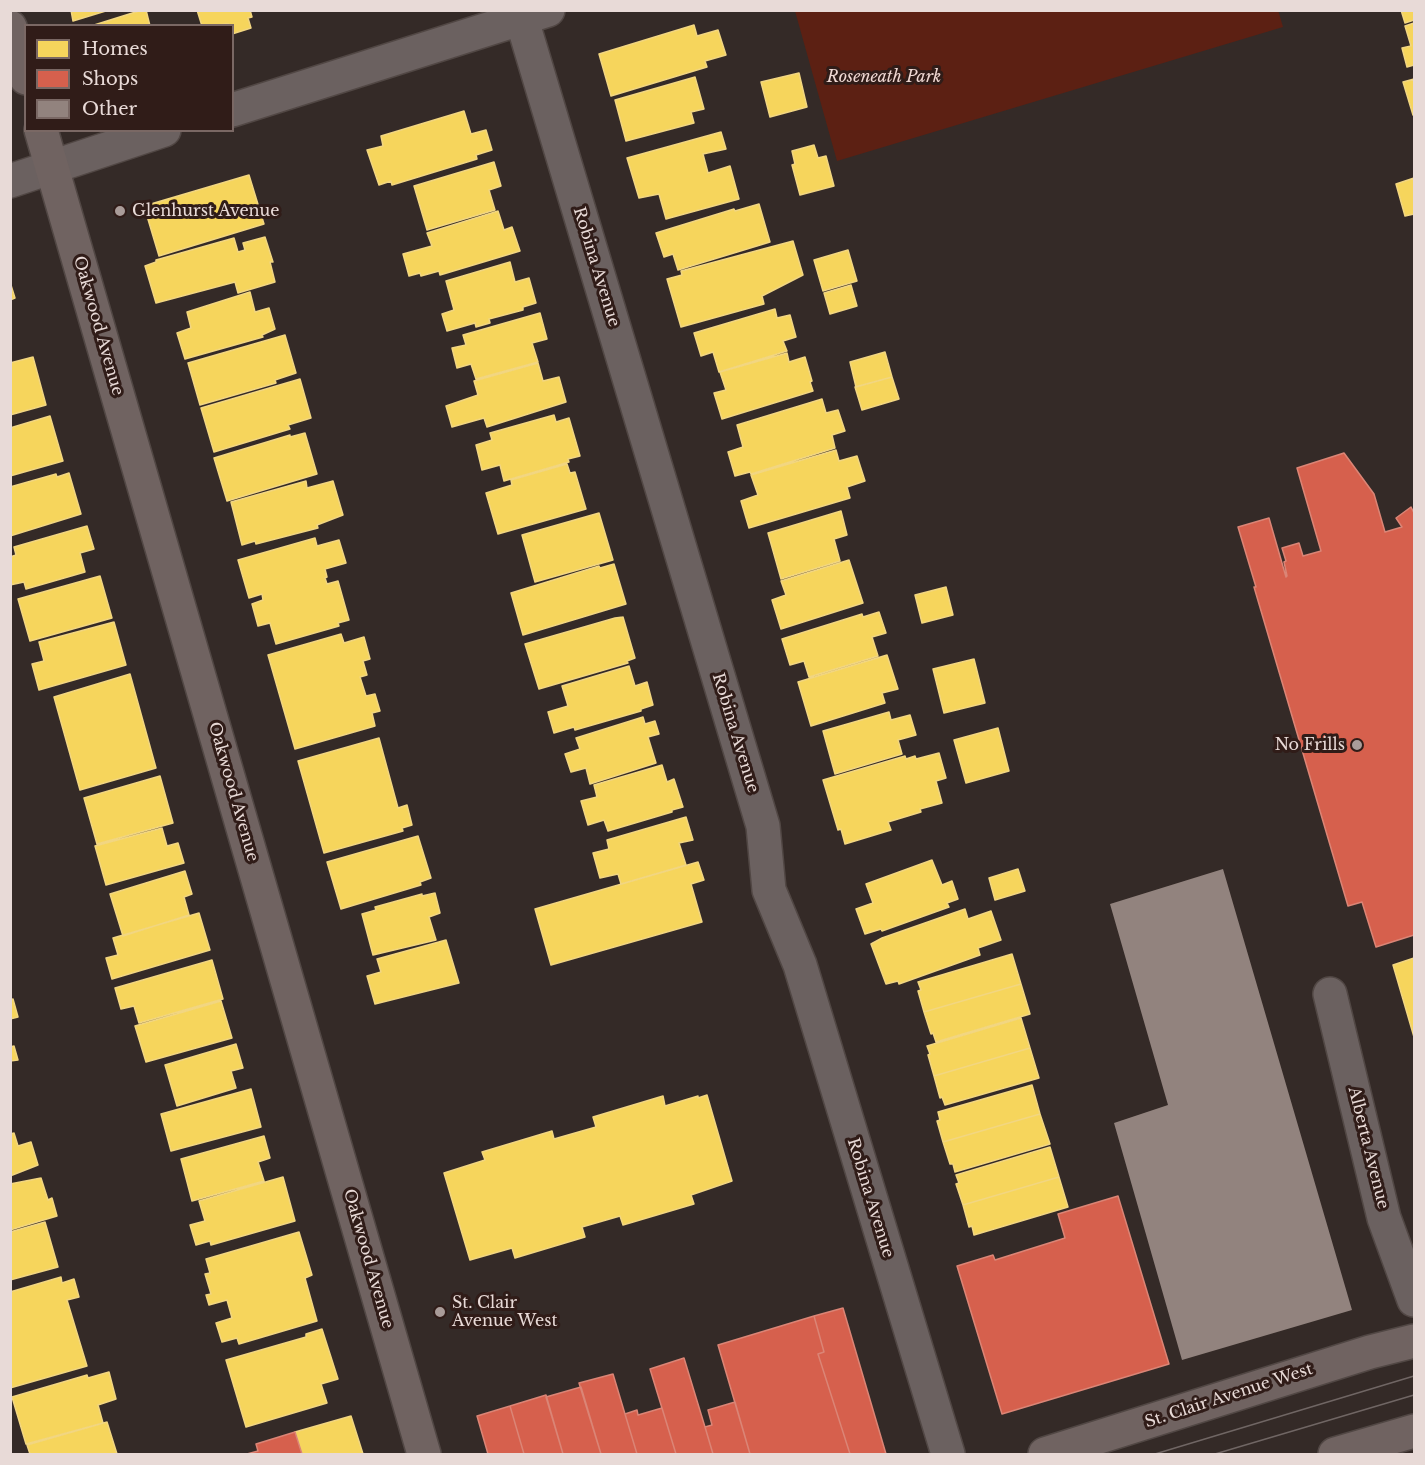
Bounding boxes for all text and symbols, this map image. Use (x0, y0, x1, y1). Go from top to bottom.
legend (24, 24, 234, 132)
text: Homes (82, 38, 148, 60)
park label: Roseneath Park (827, 67, 941, 87)
text: Shops (82, 68, 138, 90)
text: Other (82, 98, 137, 120)
place label: Glenhurst Avenue (132, 201, 280, 221)
marker: Glenhurst Avenue (113, 204, 127, 218)
street label: Robina Avenue (569, 205, 623, 329)
street label: Oakwood Avenue (69, 254, 127, 398)
street label: Robina Avenue (708, 671, 762, 795)
street label: Oakwood Avenue (204, 720, 262, 864)
place label: No Frills (1275, 735, 1345, 755)
marker: No Frills (1350, 738, 1364, 752)
street label: Alberta Avenue (1344, 1085, 1392, 1211)
street label: Robina Avenue (843, 1136, 897, 1260)
street label: Oakwood Avenue (339, 1187, 397, 1331)
place label: St. Clair Avenue West (452, 1293, 558, 1331)
marker: St. Clair Avenue West (433, 1305, 447, 1319)
street label: St. Clair Avenue West (1143, 1360, 1315, 1432)

